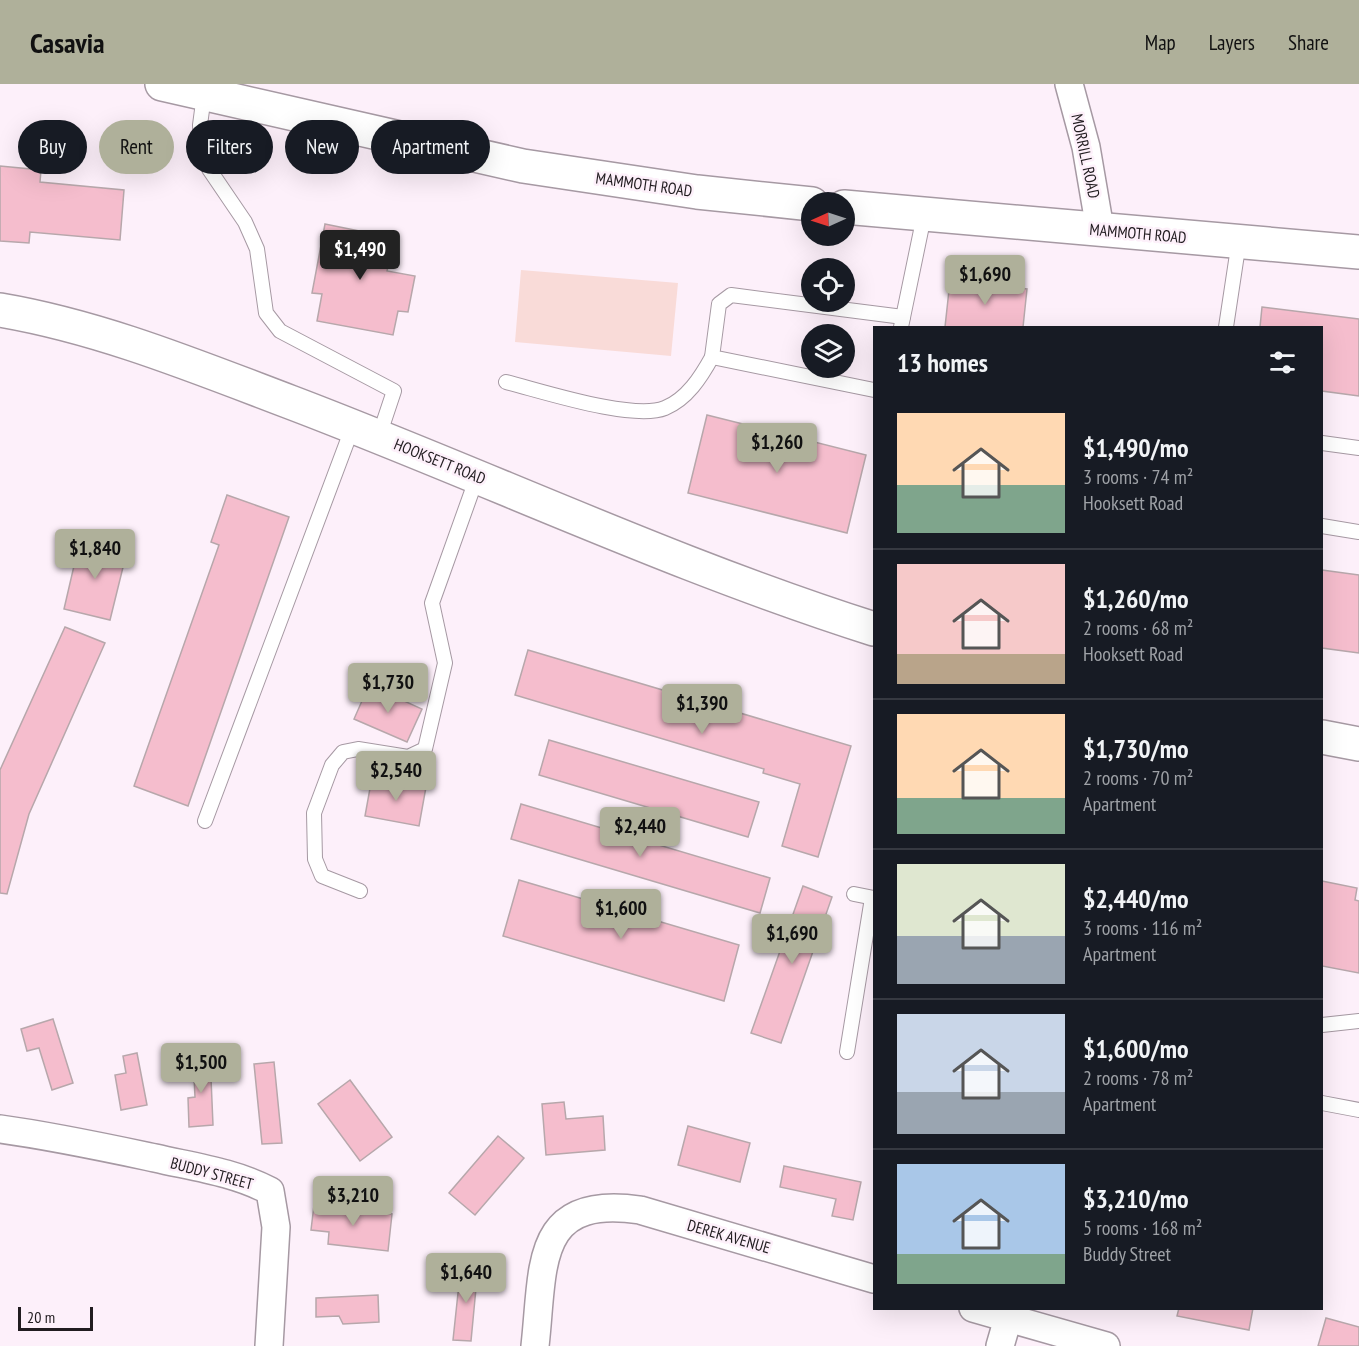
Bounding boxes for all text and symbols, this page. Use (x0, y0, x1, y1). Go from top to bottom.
text: Casavia (30, 24, 105, 61)
text: Map (1145, 29, 1176, 56)
text: Layers (1209, 29, 1255, 56)
text: Share (1288, 29, 1329, 56)
street label: MORRILL ROAD (1067, 112, 1105, 200)
chip: Buy (18, 120, 87, 174)
chip: Rent (99, 120, 174, 174)
chip: Filters (186, 120, 273, 174)
chip: New (285, 120, 359, 174)
chip: Apartment (371, 120, 490, 174)
street label: MAMMOTH ROAD (595, 167, 693, 201)
north arrow (801, 192, 855, 246)
map controls (801, 192, 855, 378)
street label: MAMMOTH ROAD (1089, 219, 1187, 247)
pin: $1,490 (311, 230, 409, 281)
text: $1,490 (334, 236, 386, 262)
pin: $1,690 (936, 255, 1034, 306)
button: locate (801, 258, 855, 312)
text: $1,690 (959, 261, 1011, 287)
button: layers (801, 324, 855, 378)
text: 13 homes (897, 346, 988, 379)
icon: filters (1266, 346, 1299, 379)
pin: $1,260 (728, 423, 826, 474)
text: $1,260 (751, 429, 803, 455)
text: $1,490/mo (1083, 431, 1189, 464)
street label: HOOKSETT ROAD (391, 434, 489, 488)
icon: home (945, 437, 1017, 509)
text: 3 rooms · 74 m² (1083, 464, 1193, 490)
text: Hooksett Road (1083, 490, 1183, 516)
pin: $1,840 (46, 529, 144, 580)
text: $1,840 (69, 535, 121, 561)
text: $1,260/mo (1083, 582, 1189, 615)
icon: home (945, 588, 1017, 660)
text: 2 rooms · 68 m² (1083, 615, 1193, 641)
text: Hooksett Road (1083, 641, 1183, 667)
pin: $1,730 (339, 663, 437, 714)
text: $1,730 (362, 669, 414, 695)
pin: $1,390 (653, 684, 751, 735)
text: $1,390 (676, 690, 728, 716)
text: $1,730/mo (1083, 732, 1189, 765)
icon: home (945, 738, 1017, 810)
pin: $2,540 (347, 751, 445, 802)
text: $2,540 (370, 757, 422, 783)
text: 2 rooms · 70 m² (1083, 765, 1193, 791)
text: Apartment (1083, 791, 1156, 817)
pin: $2,440 (591, 807, 689, 858)
text: $2,440 (614, 813, 666, 839)
text: $2,440/mo (1083, 882, 1189, 915)
icon: home (945, 888, 1017, 960)
pin: $1,600 (572, 889, 670, 940)
text: $1,600 (595, 895, 647, 921)
pin: $1,690 (743, 914, 841, 965)
text: 3 rooms · 116 m² (1083, 915, 1202, 941)
text: $1,690 (766, 920, 818, 946)
text: Apartment (1083, 941, 1156, 967)
text: $1,600/mo (1083, 1032, 1189, 1065)
icon: home (945, 1038, 1017, 1110)
pin: $1,500 (152, 1043, 250, 1094)
text: $1,500 (175, 1049, 227, 1075)
text: 2 rooms · 78 m² (1083, 1065, 1193, 1091)
text: Apartment (1083, 1091, 1156, 1117)
street label: BUDDY STREET (168, 1152, 256, 1194)
pin: $3,210 (304, 1176, 402, 1227)
text: $3,210 (327, 1182, 379, 1208)
text: $3,210/mo (1083, 1182, 1189, 1215)
icon: home (945, 1188, 1017, 1260)
street label: DEREK AVENUE (685, 1215, 773, 1257)
text: 5 rooms · 168 m² (1083, 1215, 1202, 1241)
text: Buddy Street (1083, 1241, 1171, 1267)
pin: $1,640 (417, 1253, 515, 1304)
text: $1,640 (440, 1259, 492, 1285)
scale bar (18, 1304, 93, 1332)
text: 20 m (27, 1307, 55, 1327)

